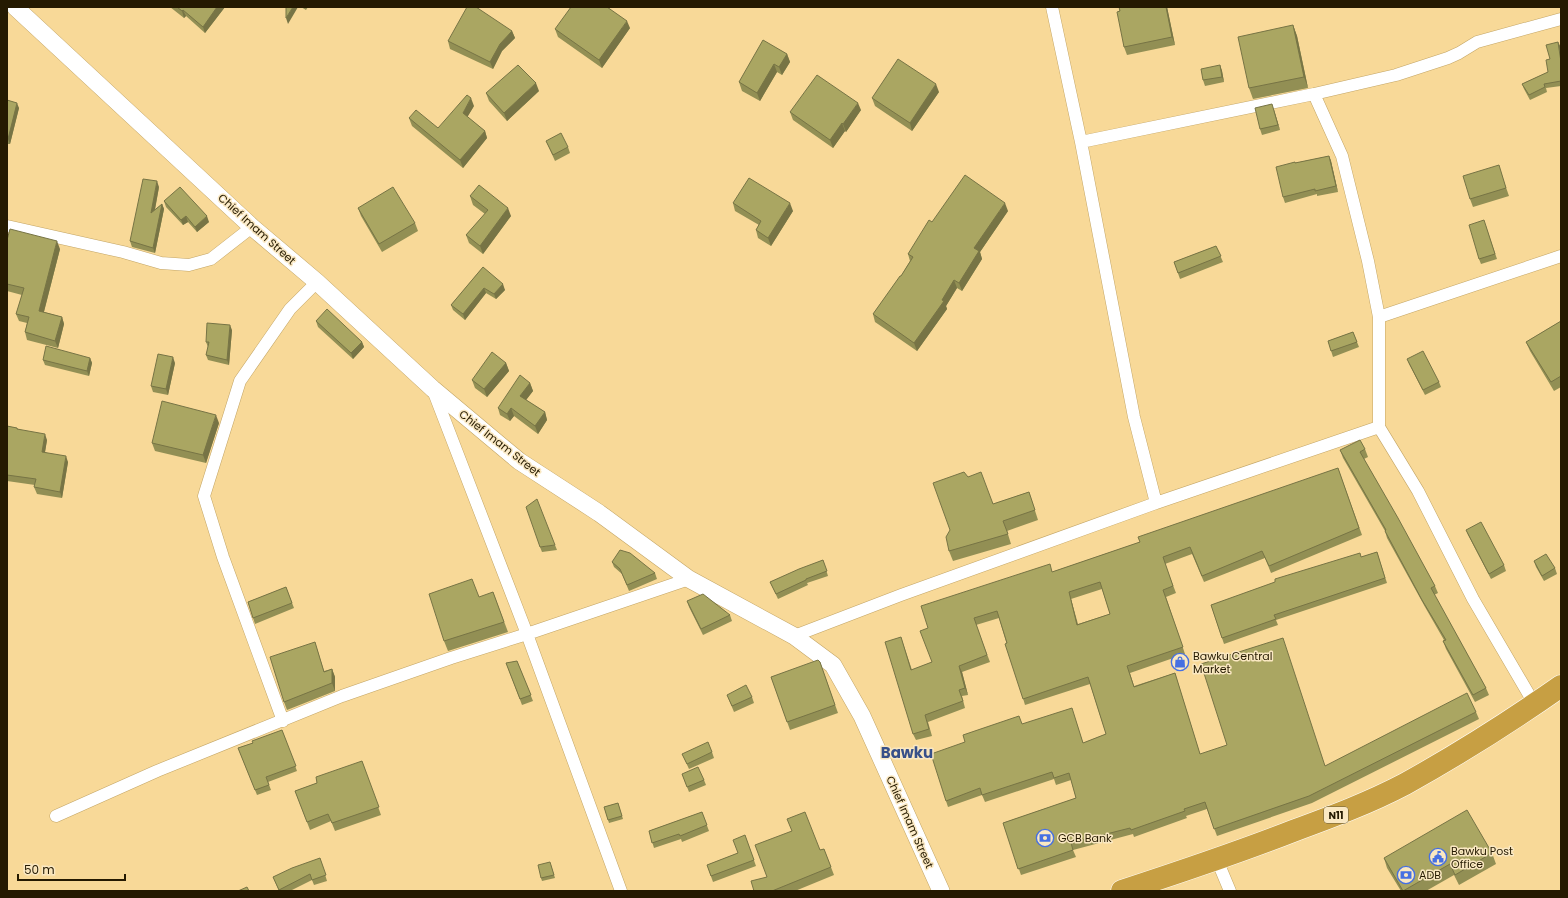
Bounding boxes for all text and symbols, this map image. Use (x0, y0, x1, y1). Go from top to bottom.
street label: Chief Imam Street (215, 190, 299, 268)
street label: Chief Imam Street (456, 406, 544, 480)
place label: Bawku Central Market (1193, 648, 1272, 677)
shop icon: Bawku Central Market (1170, 652, 1190, 672)
district label: Bawku (881, 742, 933, 763)
street label: Chief Imam Street (882, 773, 938, 871)
road number: N11 (1324, 807, 1348, 823)
bank icon: GCB Bank (1035, 828, 1055, 848)
place label: GCB Bank (1058, 830, 1112, 846)
place label: Bawku Post Office (1451, 843, 1513, 872)
public building icon: Bawku Post Office (1428, 847, 1448, 867)
scale bar (18, 856, 125, 882)
text: 50 m (24, 861, 55, 878)
bank icon: ADB (1396, 865, 1416, 885)
place label: ADB (1419, 867, 1441, 883)

